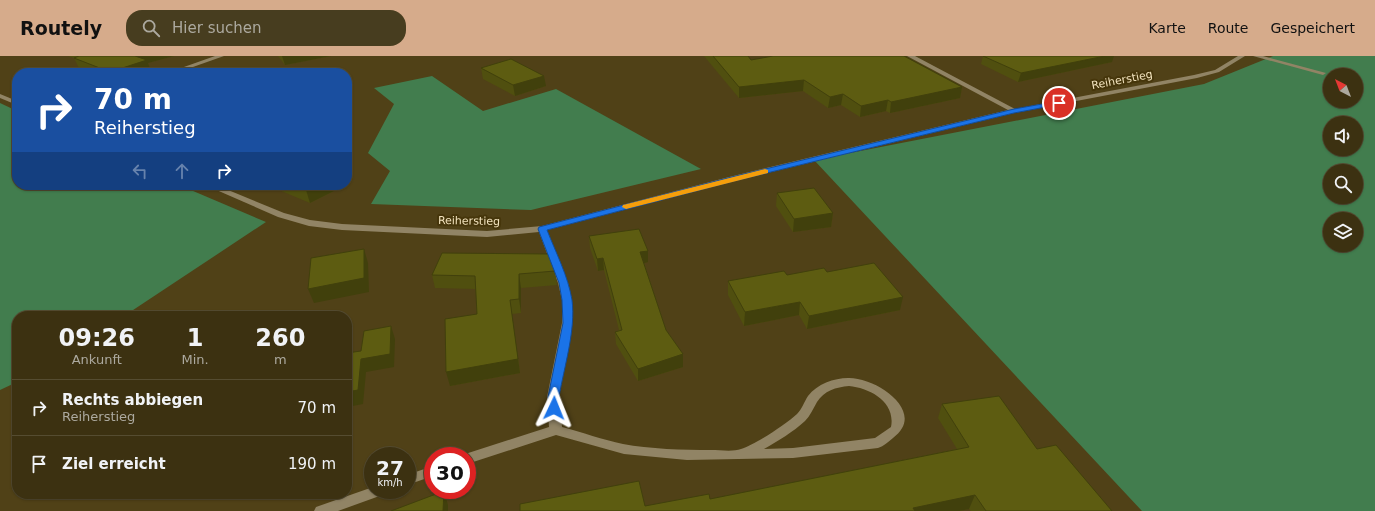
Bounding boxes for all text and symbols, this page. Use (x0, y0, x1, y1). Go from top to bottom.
search box (126, 10, 406, 46)
text: Routely (20, 17, 102, 39)
icon: search (140, 17, 162, 39)
text: Hier suchen (172, 19, 262, 37)
text: Karte (1148, 20, 1186, 36)
text: Route (1208, 20, 1248, 36)
text: Gespeichert (1270, 20, 1355, 36)
street label: Reiherstieg (1090, 68, 1154, 92)
north arrow (1323, 68, 1363, 108)
map controls (1323, 68, 1363, 252)
text: 70 m (94, 83, 172, 116)
icon: right (28, 84, 80, 136)
pin (1042, 86, 1076, 120)
icon: arrive (1048, 92, 1070, 114)
button: sound (1323, 116, 1363, 156)
text: Reiherstieg (94, 117, 196, 138)
icon: left (129, 160, 151, 182)
icon: ahead (171, 160, 193, 182)
icon: right (213, 160, 235, 182)
button: search (1323, 164, 1363, 204)
button: layers (1323, 212, 1363, 252)
street label: Reiherstieg (438, 214, 500, 228)
text: 09:26 (59, 324, 135, 352)
text: 1 (187, 324, 203, 352)
text: 260 (255, 324, 305, 352)
text: Ankunft (72, 352, 122, 367)
text: Min. (182, 352, 209, 367)
text: m (274, 352, 287, 367)
position arrow (533, 387, 575, 429)
text: Rechts abbiegen (62, 391, 203, 409)
icon: right (28, 397, 50, 419)
text: 70 m (298, 399, 336, 417)
text: Reiherstieg (62, 409, 135, 424)
speed limit sign: 30 (424, 447, 476, 499)
icon: arrive (28, 453, 50, 475)
text: Ziel erreicht (62, 455, 166, 473)
text: 190 m (288, 455, 336, 473)
text: 27 (376, 456, 404, 480)
text: km/h (377, 477, 403, 488)

